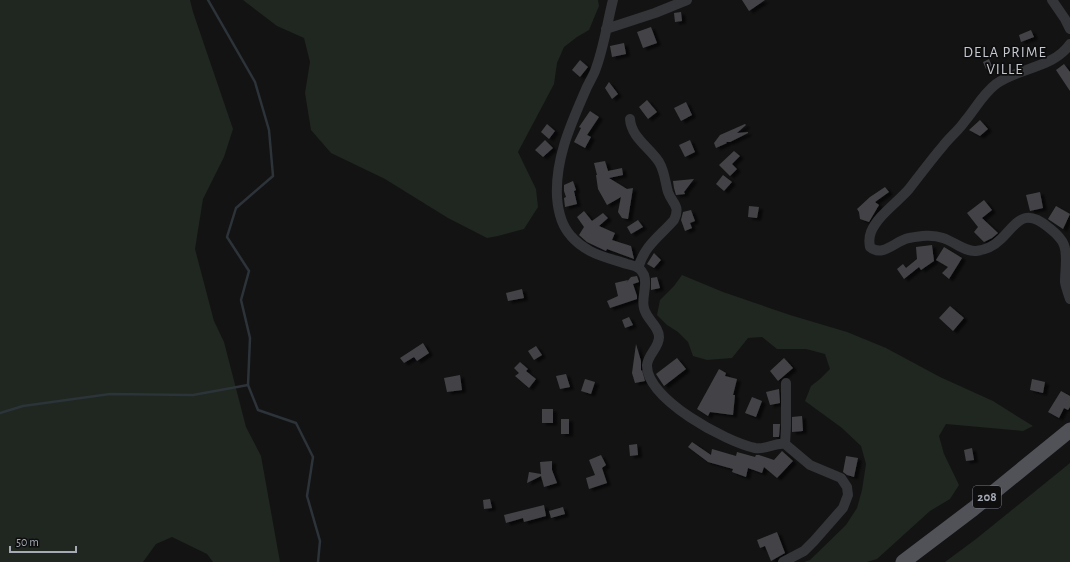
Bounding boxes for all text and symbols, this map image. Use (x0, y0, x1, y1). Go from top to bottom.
district label: DELA PRIME VILLE (963, 45, 1047, 77)
road number: 208 (973, 486, 1001, 508)
scale bar (10, 528, 76, 554)
text: 50 m (16, 536, 39, 548)

